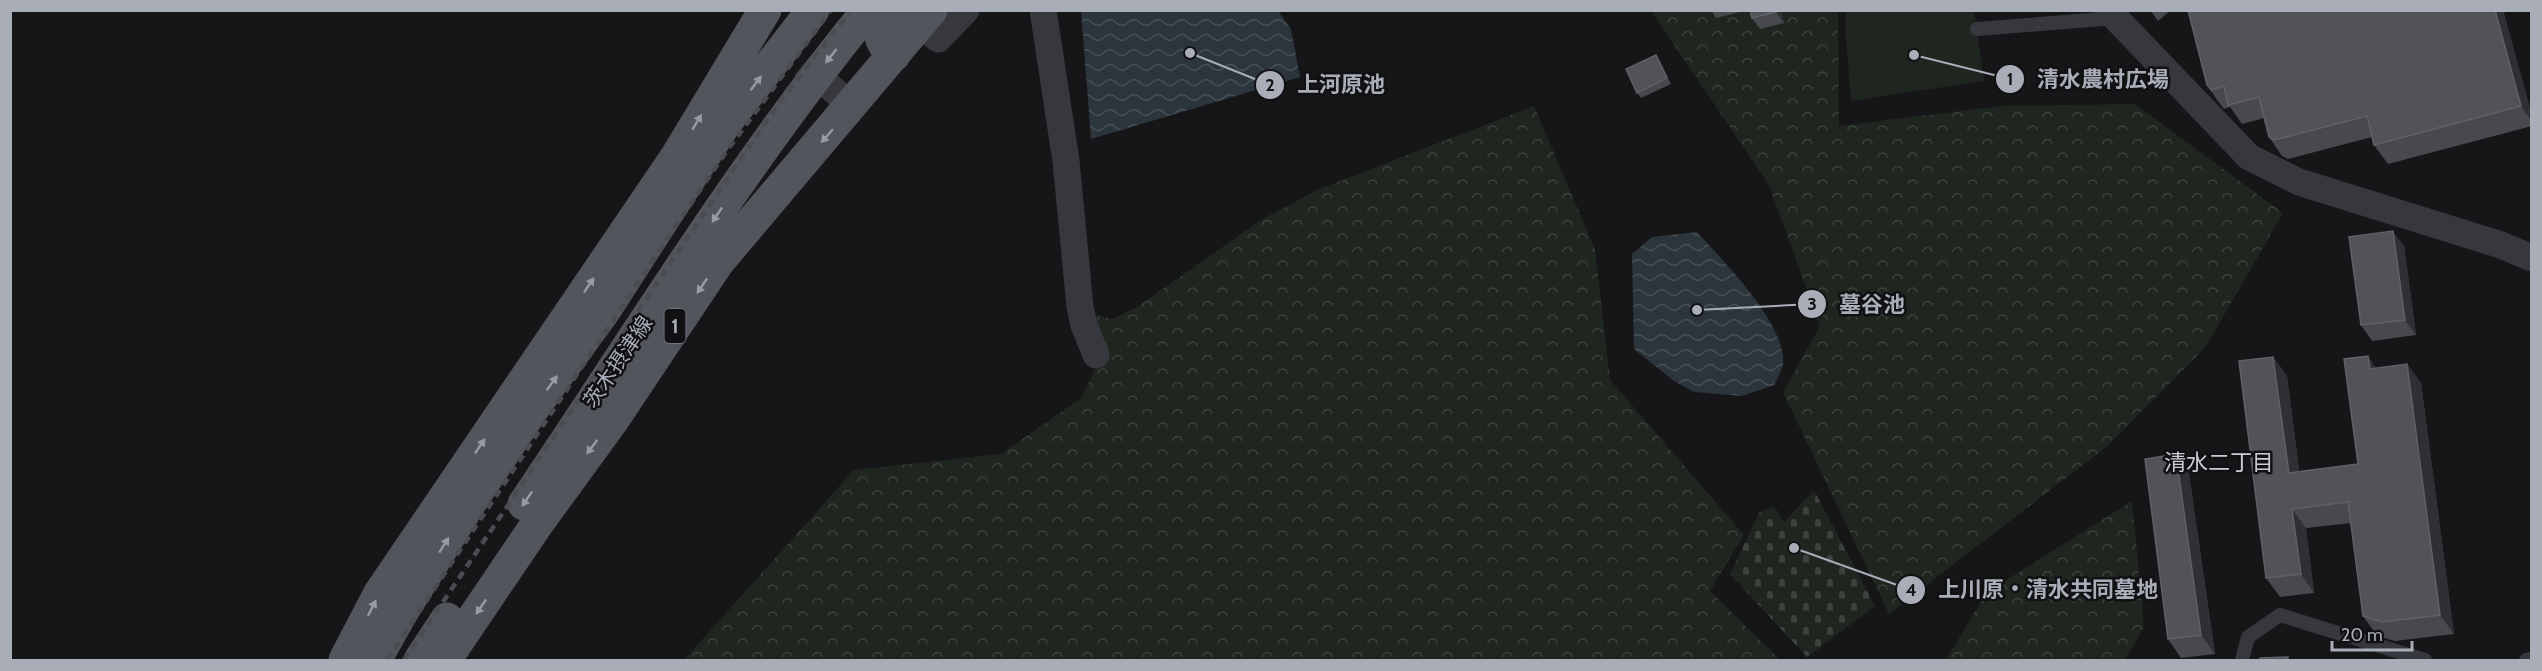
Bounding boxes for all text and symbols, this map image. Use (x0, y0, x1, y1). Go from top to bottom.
one-way arrow (826, 49, 838, 64)
callout: 清水農村広場 (1995, 59, 2181, 99)
callout: 上河原池 (1255, 65, 1397, 105)
text: 清水農村広場 (2037, 66, 2169, 93)
text: 1 (2007, 68, 2013, 90)
text: 上河原池 (1297, 71, 1385, 98)
text: 2 (1265, 74, 1275, 96)
one-way arrow (750, 75, 762, 91)
one-way arrow (691, 114, 702, 130)
one-way arrow (820, 128, 833, 144)
one-way arrow (712, 206, 723, 223)
one-way arrow (583, 277, 595, 293)
one-way arrow (697, 278, 708, 294)
callout: 墓谷池 (1797, 284, 1917, 324)
text: 墓谷池 (1839, 291, 1905, 318)
text: 3 (1807, 293, 1817, 315)
road number: 1 (664, 309, 686, 343)
street label: 茨木摂津線 (578, 311, 657, 412)
one-way arrow (546, 375, 558, 391)
one-way arrow (474, 438, 485, 454)
one-way arrow (587, 440, 599, 455)
district label: 清水二丁目 (2164, 449, 2274, 476)
one-way arrow (522, 491, 533, 507)
one-way arrow (438, 537, 449, 553)
callout: 上川原・清水共同墓地 (1896, 570, 2170, 610)
text: 上川原・清水共同墓地 (1938, 576, 2158, 603)
text: 4 (1905, 579, 1917, 601)
one-way arrow (476, 599, 487, 615)
one-way arrow (367, 600, 377, 617)
scale bar (2332, 614, 2412, 652)
text: 20 m (2341, 624, 2383, 646)

